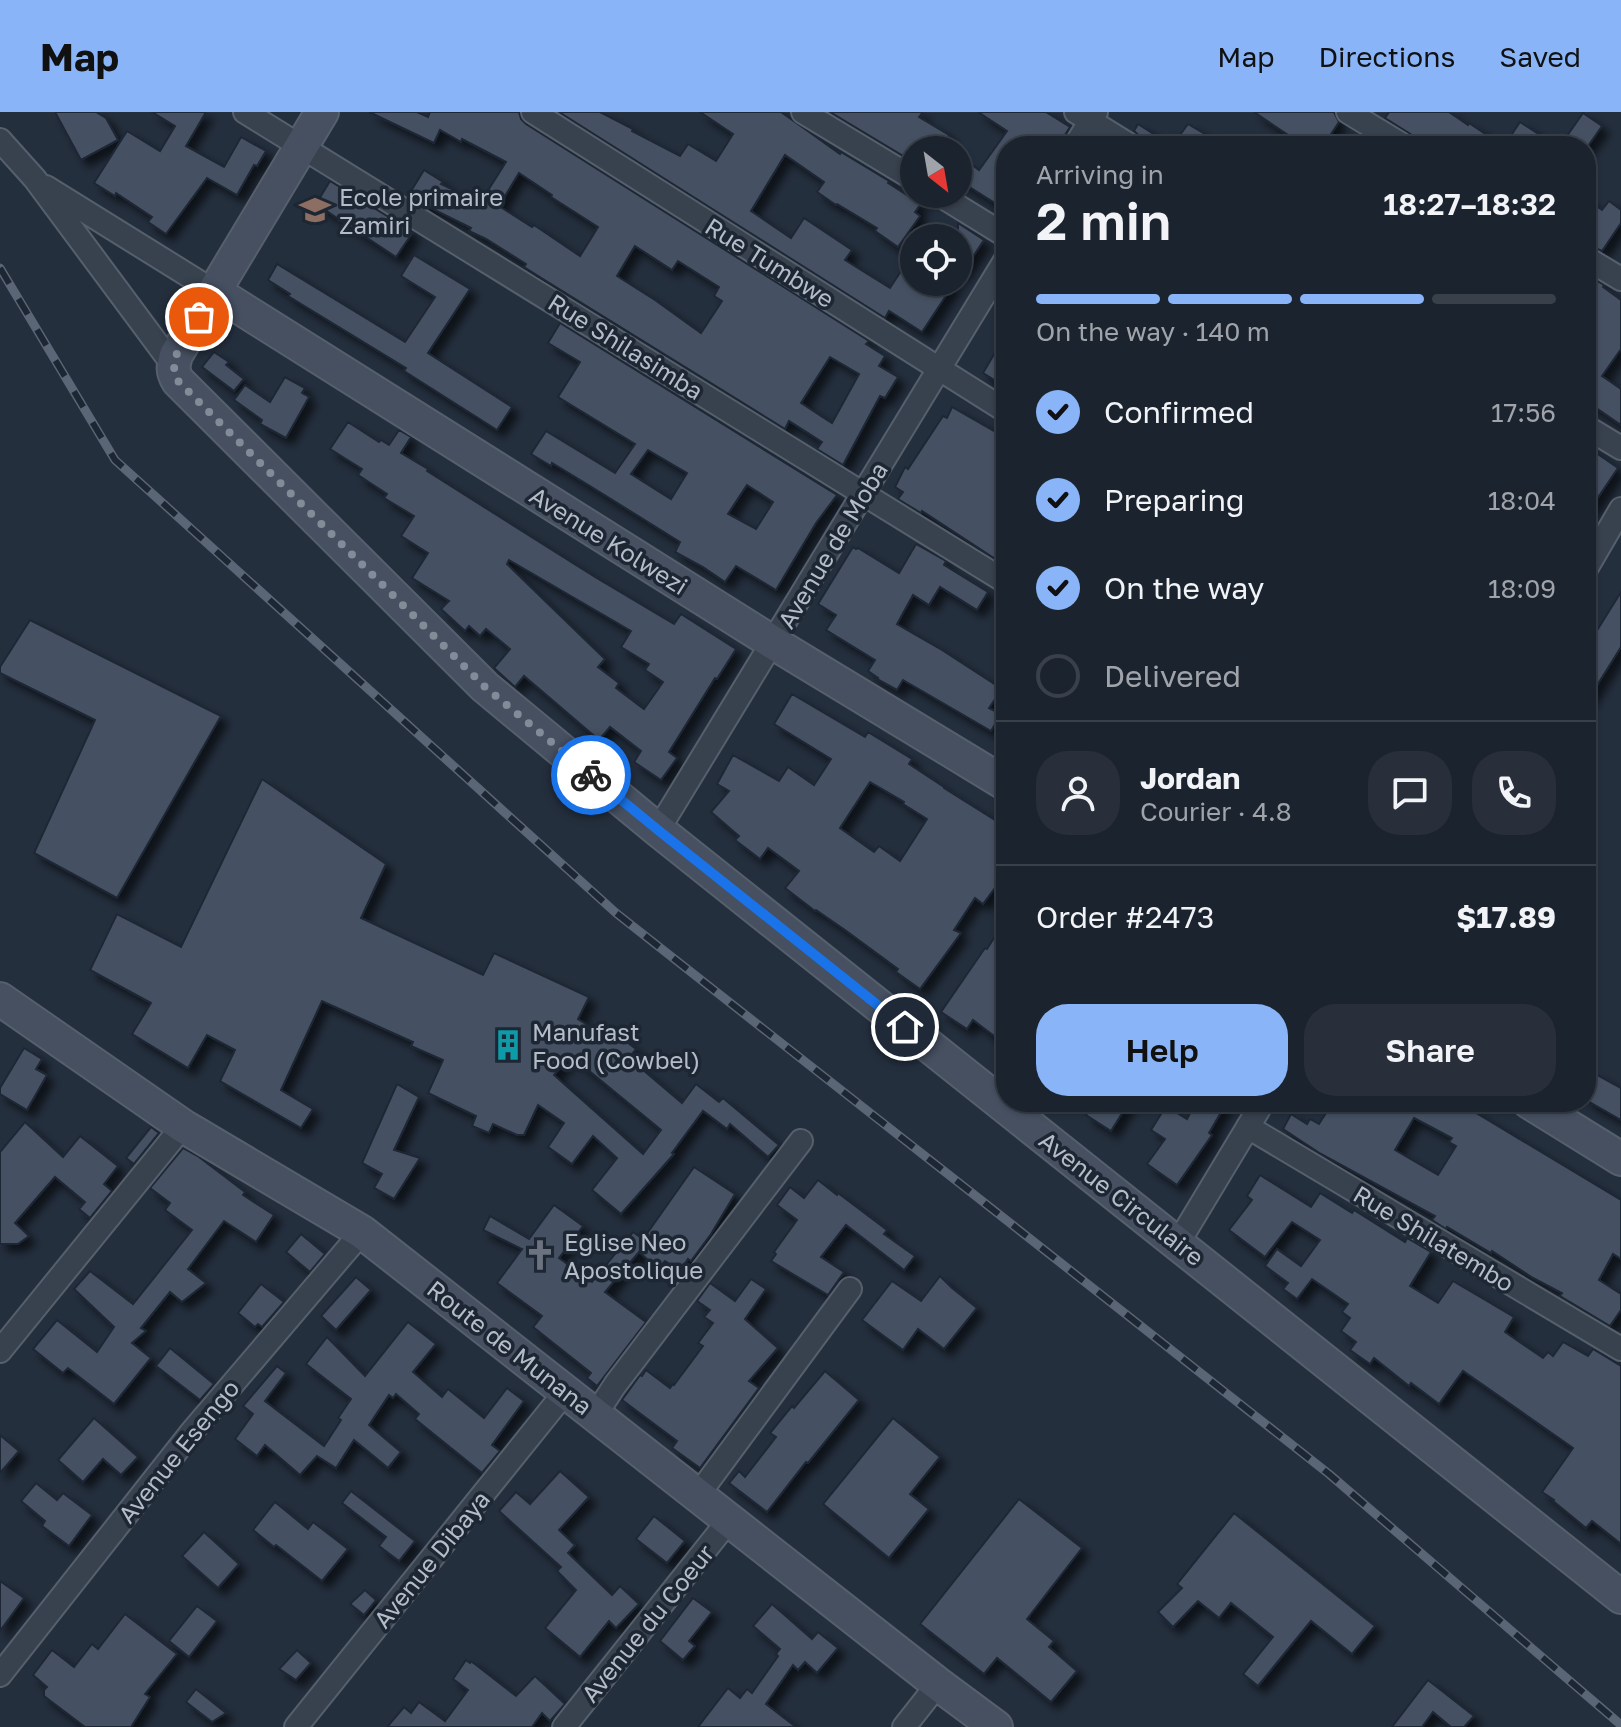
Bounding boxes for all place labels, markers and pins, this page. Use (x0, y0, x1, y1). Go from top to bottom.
place label: Ecole primaire Zamiri (339, 182, 503, 239)
school or university icon: Ecole primaire Zamiri (298, 193, 332, 227)
pin (165, 283, 233, 351)
pin (871, 993, 939, 1061)
place label: Manufast Food (Cowbel) (532, 1017, 700, 1074)
building icon: Manufast Food (Cowbel) (491, 1028, 525, 1062)
place label: Eglise Neo Apostolique (564, 1227, 703, 1284)
church icon: Eglise Neo Apostolique (523, 1238, 557, 1272)

